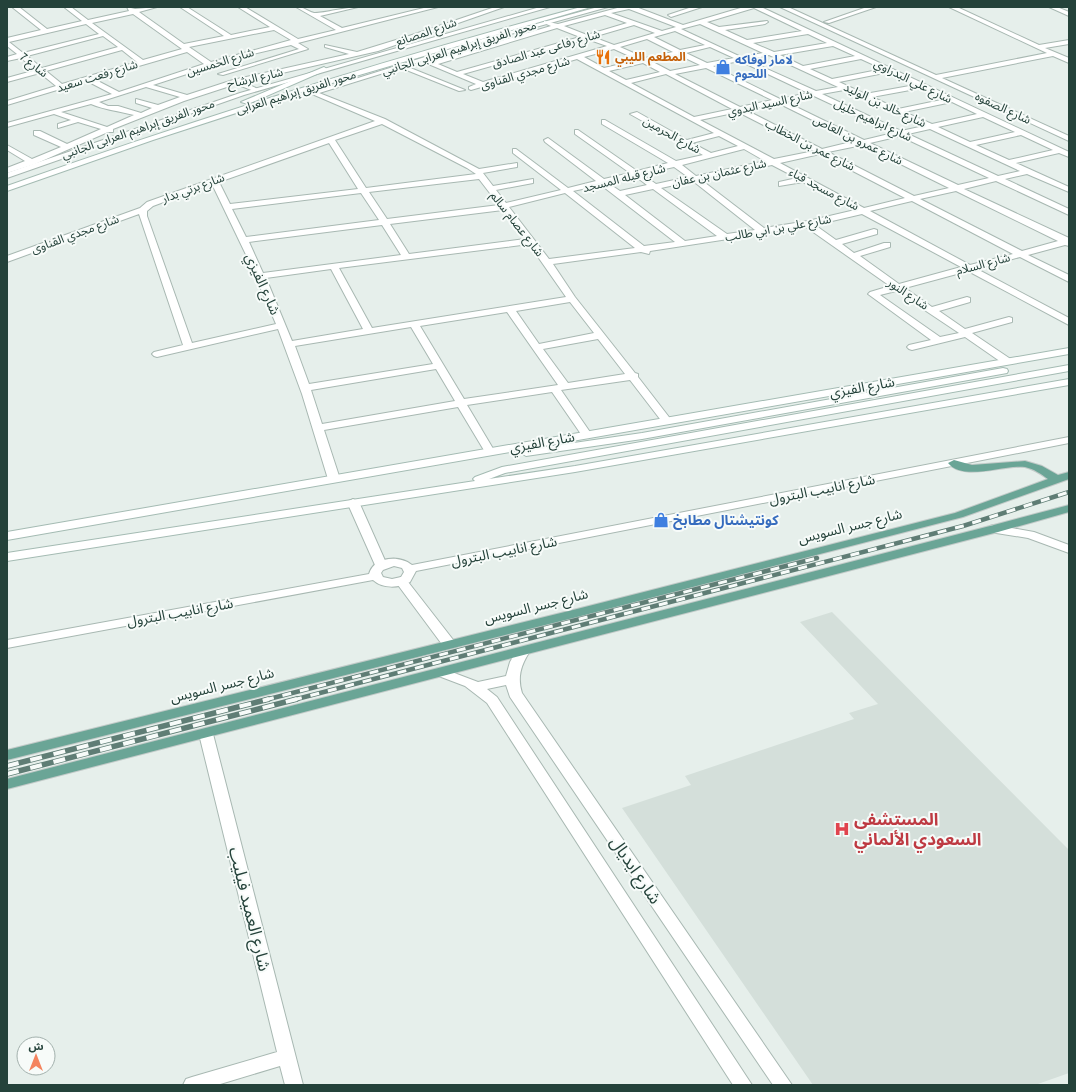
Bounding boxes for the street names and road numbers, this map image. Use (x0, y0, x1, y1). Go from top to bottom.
street label: شارع المصانع (393, 14, 459, 51)
street label: محور الفريق إبراهيم العرابى الجانبي (380, 17, 539, 81)
street label: شارع رفاعى عبد الصادق (490, 26, 602, 73)
street label: شارع الخمسين (184, 44, 256, 81)
street label: شارع 7 (16, 49, 51, 82)
street label: شارع مجدي القناوى (478, 53, 572, 95)
street label: شارع علي البدراوي (870, 55, 955, 108)
street label: شارع رفعت سعيد (54, 56, 140, 97)
street label: شارع الرشاح (225, 64, 285, 93)
street label: محور الفريق إبراهيم العرابى (234, 66, 358, 119)
street label: شارع خالد بن الوليد (841, 79, 929, 132)
street label: شارع السيد البدوي (726, 86, 815, 122)
street label: شارع الصفوه (972, 88, 1034, 129)
street label: محور الفريق إبراهيم العرابى الجانبي (59, 95, 217, 164)
street label: شارع ابراهيم خليل (831, 95, 915, 146)
street label: شارع عمرو بن العاص (810, 111, 906, 170)
street label: شارع الحرمين (640, 113, 704, 158)
street label: شارع عمر بن الخطاب (762, 115, 858, 175)
street label: شارع عثمان بن عفان (670, 155, 768, 192)
street label: شارع قبله المسجد (581, 160, 667, 197)
street label: شارع مسجد قباء (786, 164, 862, 215)
street label: شارع برتي بدار (158, 169, 227, 209)
street label: شارع عصام سالم (486, 188, 547, 260)
street label: شارع مجدي القناوى (29, 211, 122, 259)
street label: شارع علي بن ابي طالب (724, 211, 833, 247)
street label: شارع السلام (954, 249, 1012, 280)
street label: شارع الفيزي (239, 250, 285, 319)
street label: شارع النور (883, 274, 932, 314)
street label: شارع الفيزي (828, 372, 896, 404)
street label: شارع الفيزي (508, 427, 576, 459)
street label: شارع انابيب البترول (767, 470, 877, 510)
street label: شارع جسر السويس (796, 504, 904, 550)
street label: شارع انابيب البترول (449, 532, 559, 572)
street label: شارع جسر السويس (482, 584, 590, 630)
street label: شارع انابيب البترول (125, 594, 235, 632)
street label: شارع جسر السويس (168, 663, 276, 709)
street label: شارع ايديال (604, 831, 667, 909)
street label: شارع العميد فيليب (222, 844, 277, 974)

